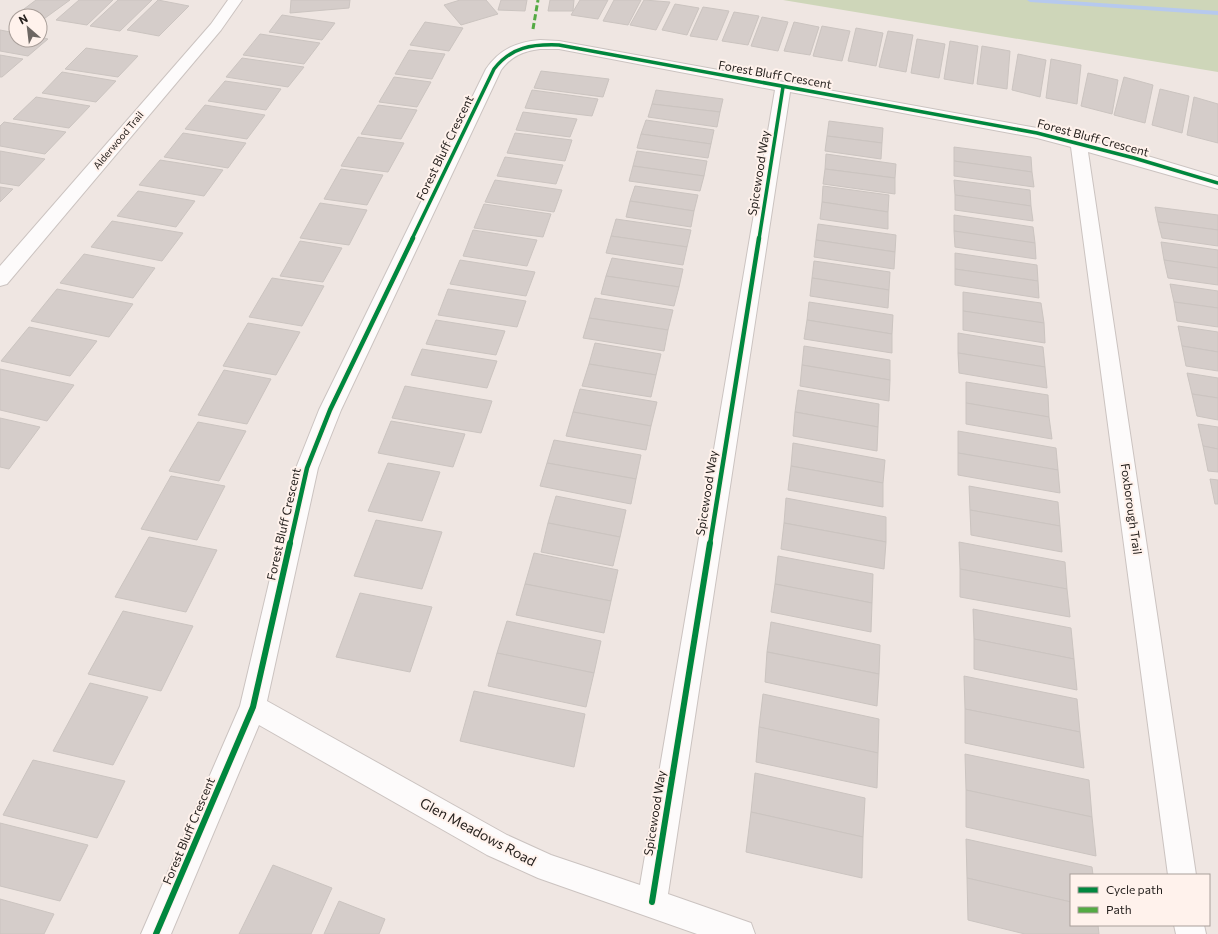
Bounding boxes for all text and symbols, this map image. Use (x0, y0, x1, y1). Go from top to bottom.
north arrow (8, 8, 48, 48)
text: N (16, 11, 30, 26)
street label: Forest Bluff Crescent (717, 57, 833, 91)
street label: Forest Bluff Crescent (413, 93, 476, 202)
street label: Alderwood Trail (90, 109, 146, 171)
street label: Forest Bluff Crescent (1036, 115, 1151, 159)
street label: Spicewood Way (744, 129, 772, 217)
street label: Spicewood Way (692, 449, 720, 537)
street label: Foxborough Trail (1119, 462, 1145, 555)
street label: Forest Bluff Crescent (263, 466, 303, 581)
street label: Spicewood Way (640, 769, 668, 857)
street label: Forest Bluff Crescent (159, 775, 217, 886)
street label: Glen Meadows Road (417, 794, 539, 869)
legend (1070, 874, 1210, 926)
text: Cycle path (1106, 882, 1163, 896)
text: Path (1106, 902, 1132, 916)

